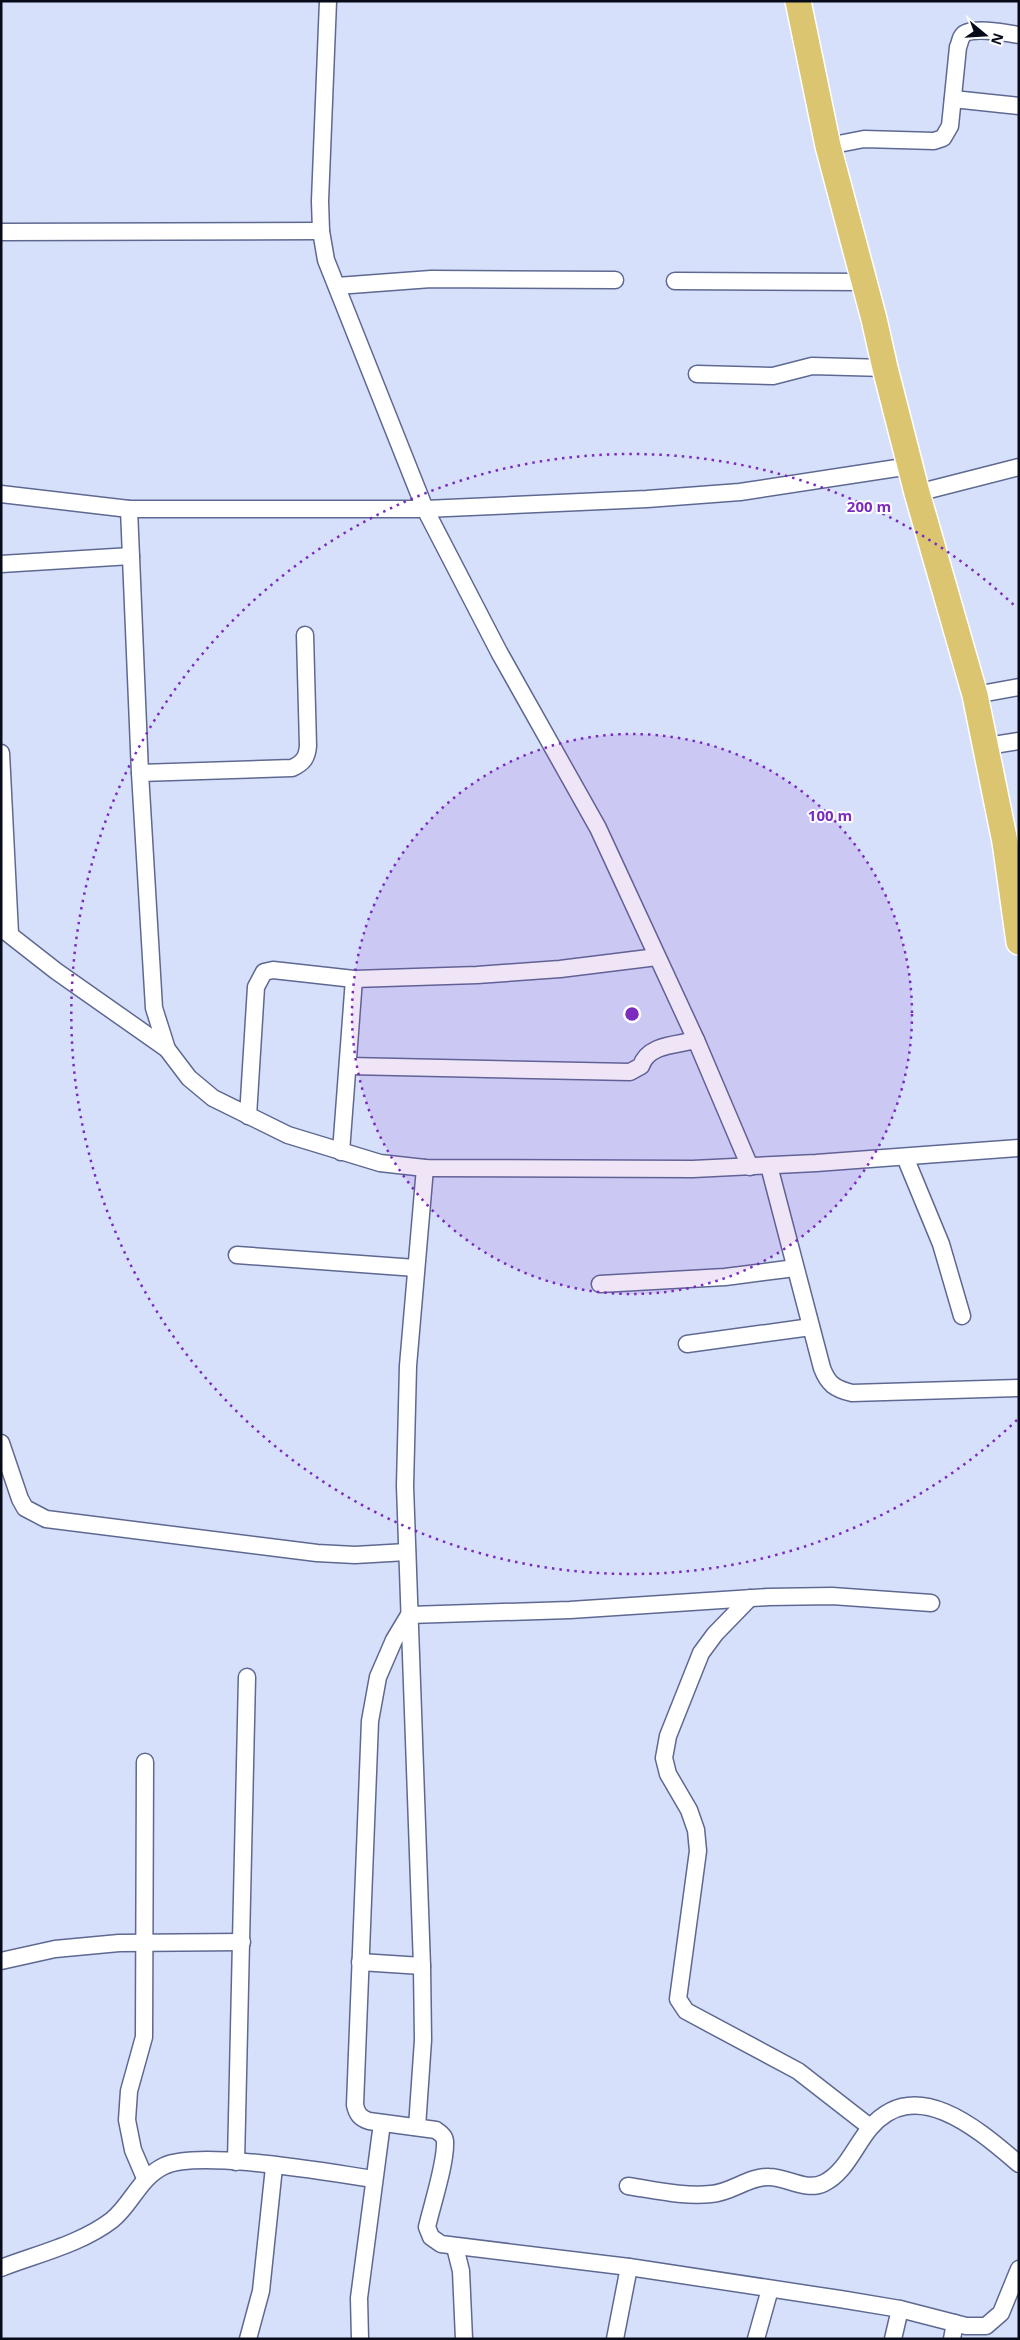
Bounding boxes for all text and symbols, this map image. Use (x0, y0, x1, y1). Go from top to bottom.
north arrow (960, 10, 1010, 60)
text: N (987, 31, 1009, 48)
text: 200 m (847, 496, 891, 516)
text: 100 m (808, 805, 852, 825)
centre of rings (623, 1005, 641, 1023)

